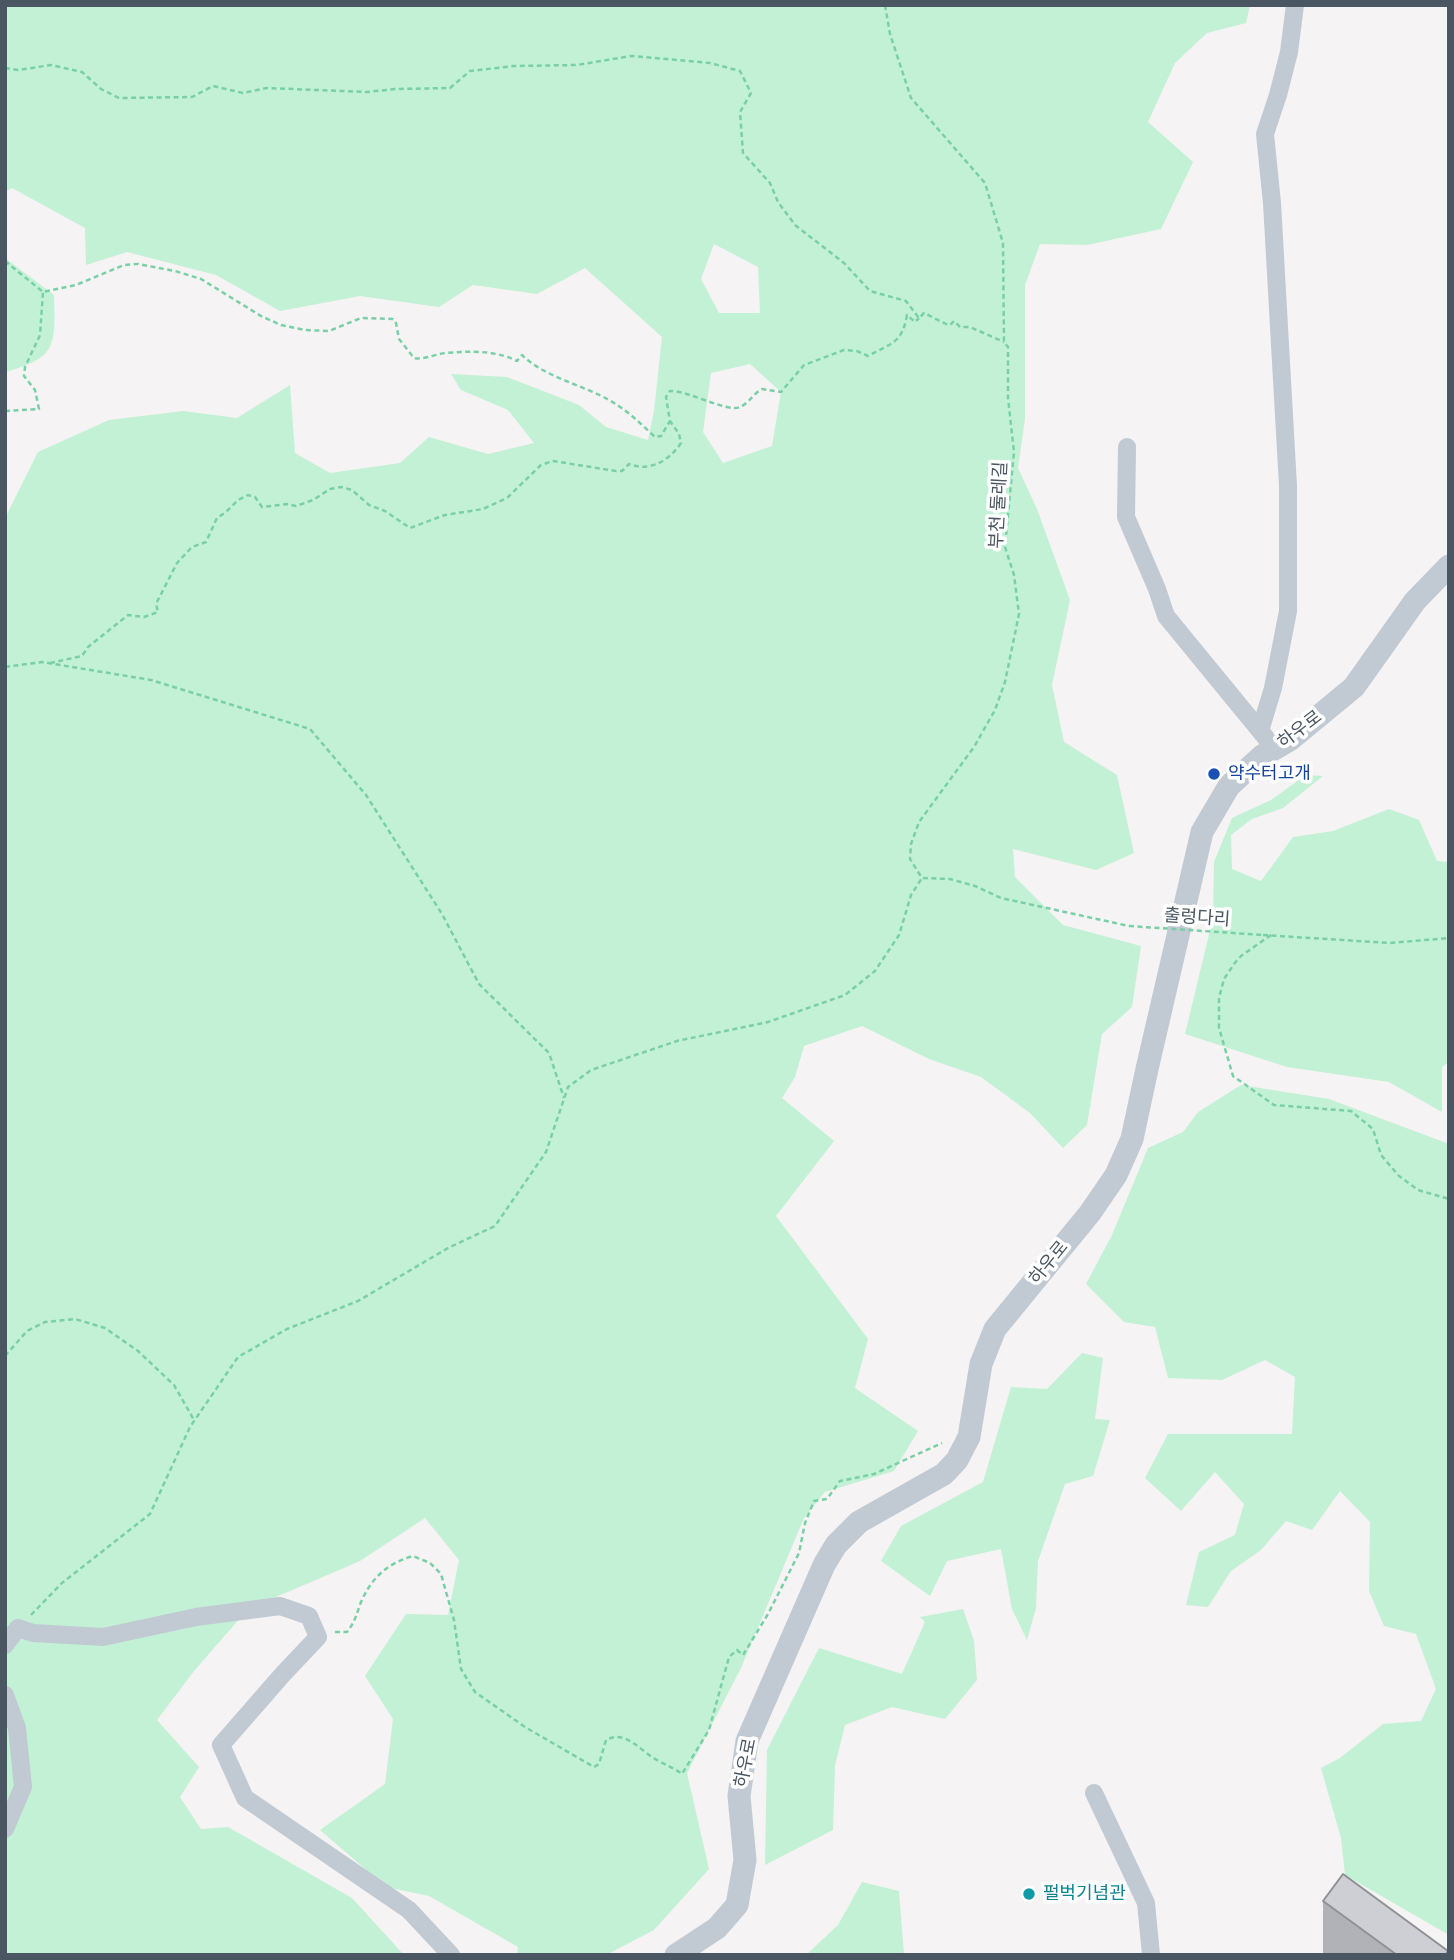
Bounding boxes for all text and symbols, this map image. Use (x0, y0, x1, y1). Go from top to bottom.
street label: 부천 둘레길 (986, 461, 1012, 549)
street label: 하우로 (1274, 706, 1326, 754)
place label: 약수터고개 (1228, 763, 1311, 785)
marker: 약수터고개 (1206, 766, 1222, 782)
street label: 출렁다리 (1163, 905, 1231, 931)
street label: 하우로 (1025, 1237, 1073, 1289)
street label: 하우로 (731, 1737, 761, 1789)
place label: 펄벅기념관 (1043, 1883, 1126, 1905)
marker: 펄벅기념관 (1021, 1886, 1037, 1902)

